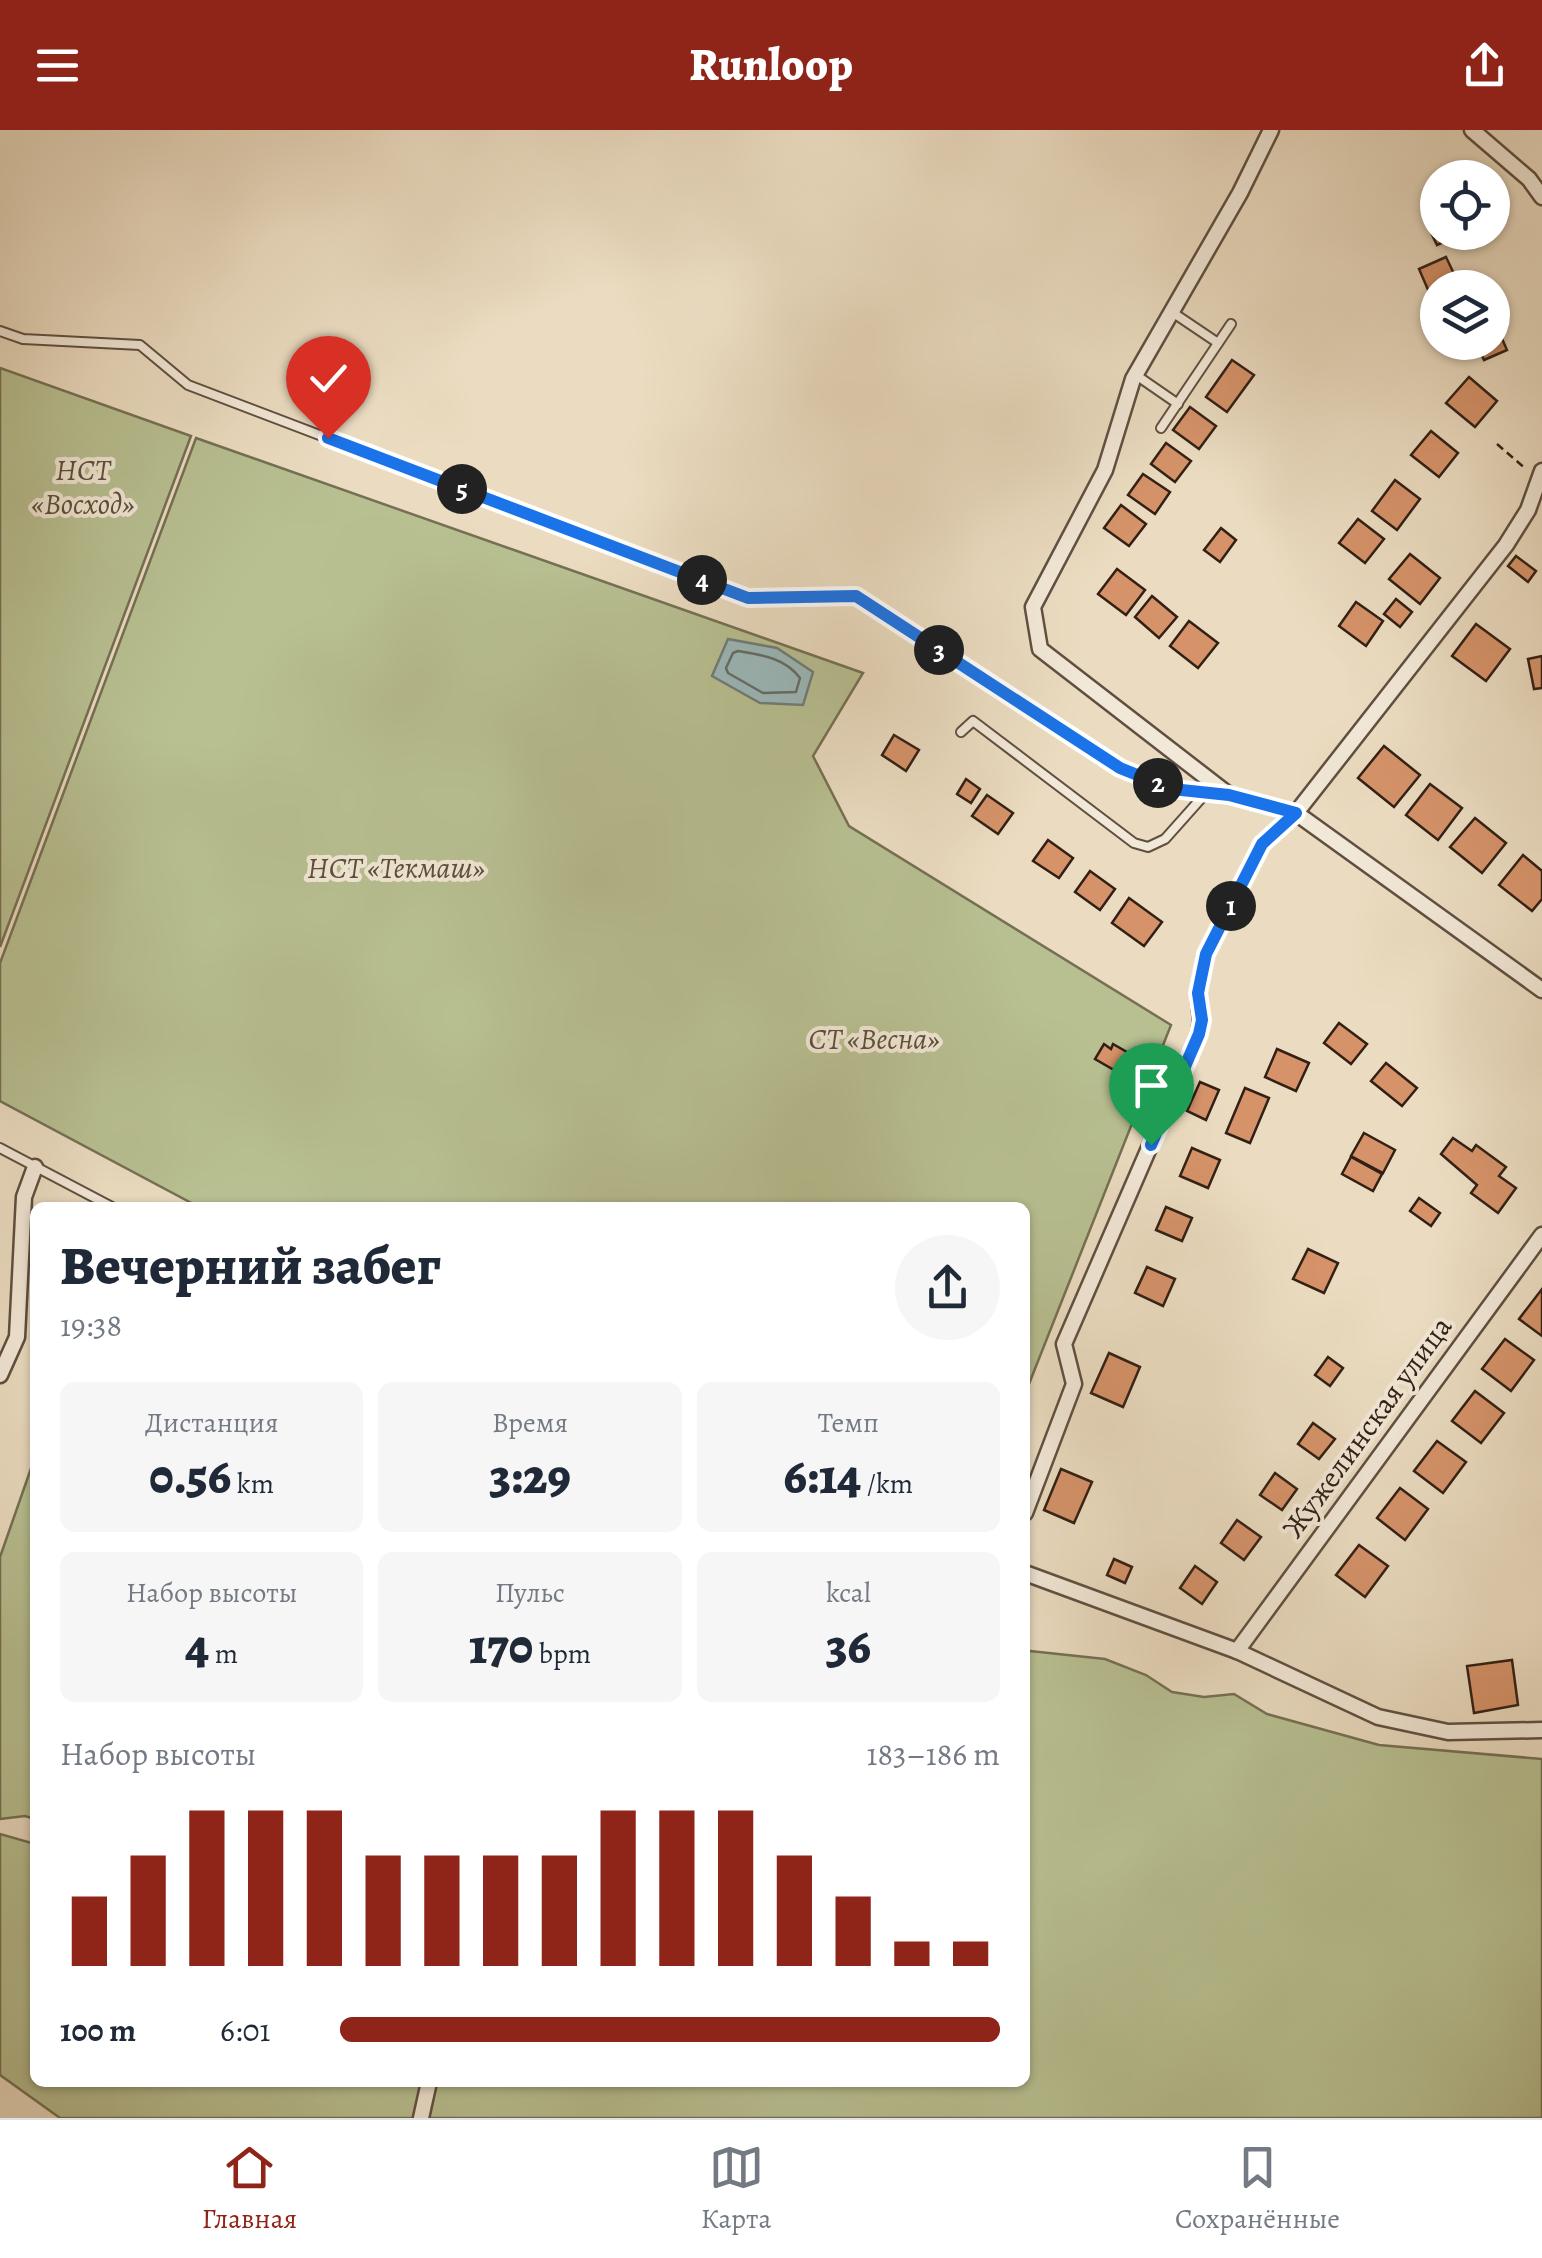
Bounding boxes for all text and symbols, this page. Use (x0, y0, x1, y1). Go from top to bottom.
text: Runloop (689, 34, 853, 96)
icon: menu (30, 38, 85, 93)
icon: share (1457, 38, 1512, 93)
map controls (1420, 160, 1510, 360)
button: locate (1420, 160, 1510, 250)
button: layers (1420, 270, 1510, 360)
pin (286, 336, 371, 439)
icon: check (301, 351, 356, 406)
park label: НСТ «Восход» (32, 450, 134, 524)
pin: 5 (437, 464, 487, 514)
text: 5 (456, 470, 468, 508)
pin: 4 (677, 555, 727, 605)
text: 4 (695, 561, 709, 599)
pin: 3 (914, 625, 964, 675)
text: 3 (933, 631, 945, 669)
pin: 2 (1133, 758, 1183, 808)
text: 2 (1151, 764, 1165, 802)
park label: НСТ «Текмаш» (307, 848, 485, 888)
pin: 1 (1206, 881, 1256, 931)
text: 1 (1226, 887, 1236, 925)
park label: СТ «Весна» (809, 1019, 939, 1059)
pin (1109, 1043, 1194, 1146)
icon: arrive (1124, 1058, 1179, 1113)
text: Вечерний забег (60, 1228, 441, 1303)
button: share (895, 1235, 1000, 1340)
text: 19:38 (60, 1303, 122, 1347)
street label: Жужелинская улица (1273, 1308, 1461, 1546)
text: Дистанция (145, 1404, 278, 1442)
text: Время (492, 1404, 568, 1442)
text: Темп (818, 1404, 879, 1442)
text: 0.56 (149, 1442, 231, 1510)
text: 3:29 (489, 1442, 571, 1510)
text: 6:14 (784, 1442, 861, 1510)
text: km (231, 1465, 274, 1503)
text: /km (861, 1465, 913, 1503)
text: Набор высоты (126, 1574, 297, 1612)
text: Пульс (495, 1574, 565, 1612)
text: kcal (826, 1574, 871, 1612)
text: 4 (185, 1612, 209, 1680)
text: 170 (469, 1612, 533, 1680)
text: 36 (826, 1612, 871, 1680)
text: m (209, 1635, 238, 1673)
text: bpm (533, 1635, 591, 1673)
text: Набор высоты (60, 1732, 256, 1776)
text: 183–186 m (867, 1732, 1000, 1776)
text: 100 m (60, 2008, 136, 2052)
text: 6:01 (220, 2008, 270, 2052)
tab: Главная (202, 2140, 297, 2238)
tab: Карта (701, 2140, 771, 2238)
tab: Сохранённые (1175, 2140, 1340, 2238)

